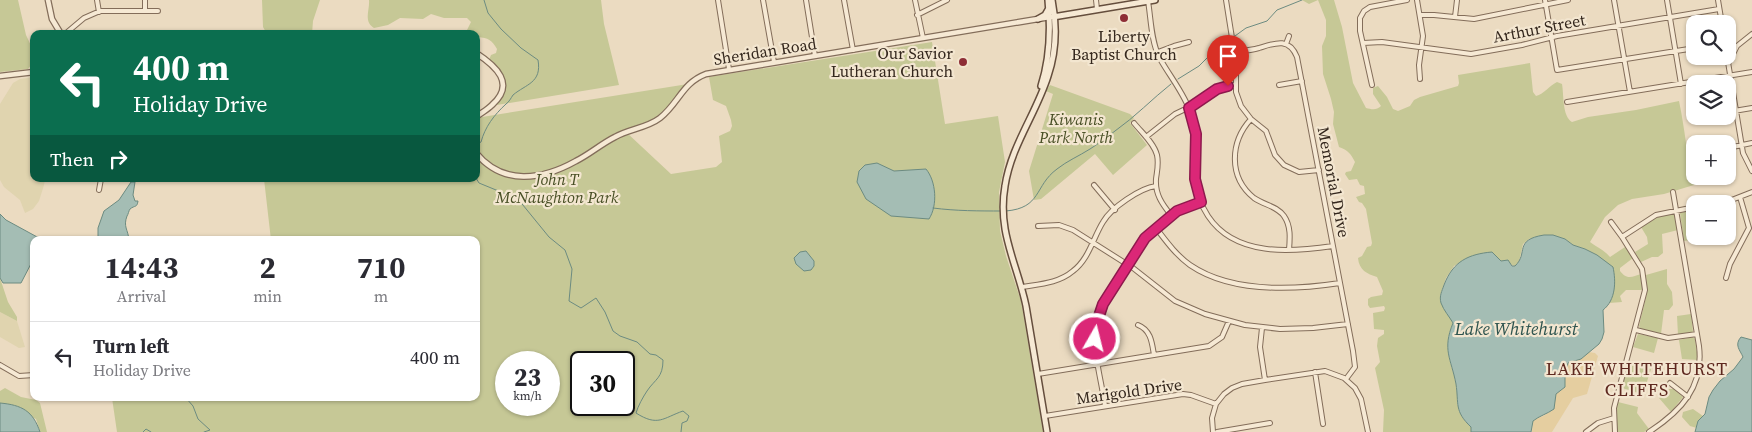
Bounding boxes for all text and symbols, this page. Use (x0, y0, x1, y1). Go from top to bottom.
street label: Arthur Street (1491, 8, 1588, 48)
marker: Liberty Baptist Church (1118, 12, 1130, 24)
map controls (1686, 15, 1736, 245)
button: search (1686, 15, 1736, 65)
place label: Liberty Baptist Church (1071, 25, 1177, 65)
street label: Sheridan Road (712, 32, 818, 70)
pin (1207, 35, 1249, 86)
place label: Our Savior Lutheran Church (831, 42, 953, 82)
icon: arrive (1214, 42, 1242, 70)
text: 400 m (133, 44, 229, 92)
icon: left (50, 50, 115, 115)
marker: Our Savior Lutheran Church (957, 56, 969, 68)
button: layers (1686, 75, 1736, 125)
text: Holiday Drive (133, 89, 268, 119)
park label: Kiwanis Park North (1038, 108, 1113, 148)
street label: Memorial Drive (1312, 125, 1356, 239)
button: + (1686, 135, 1736, 185)
icon: right (104, 145, 132, 173)
text: Then (50, 146, 94, 172)
park label: John T McNaughton Park (495, 168, 619, 208)
button: − (1686, 195, 1736, 245)
text: 14:43 (105, 247, 179, 288)
text: 2 (259, 247, 276, 288)
text: 710 (357, 247, 405, 288)
text: Arrival (117, 285, 166, 307)
text: min (253, 285, 282, 307)
text: m (374, 285, 388, 307)
position arrow (1068, 312, 1120, 364)
water label: Lake Whitehurst (1454, 316, 1578, 341)
text: Turn left (93, 333, 169, 359)
icon: left (50, 343, 78, 371)
text: 400 m (410, 344, 460, 370)
speed limit sign: 30 (570, 351, 635, 416)
district label: LAKE WHITEHURST CLIFFS (1546, 356, 1728, 402)
text: Holiday Drive (93, 359, 191, 381)
text: 23 (514, 360, 541, 394)
street label: Marigold Drive (1075, 373, 1183, 409)
text: km/h (513, 388, 542, 404)

